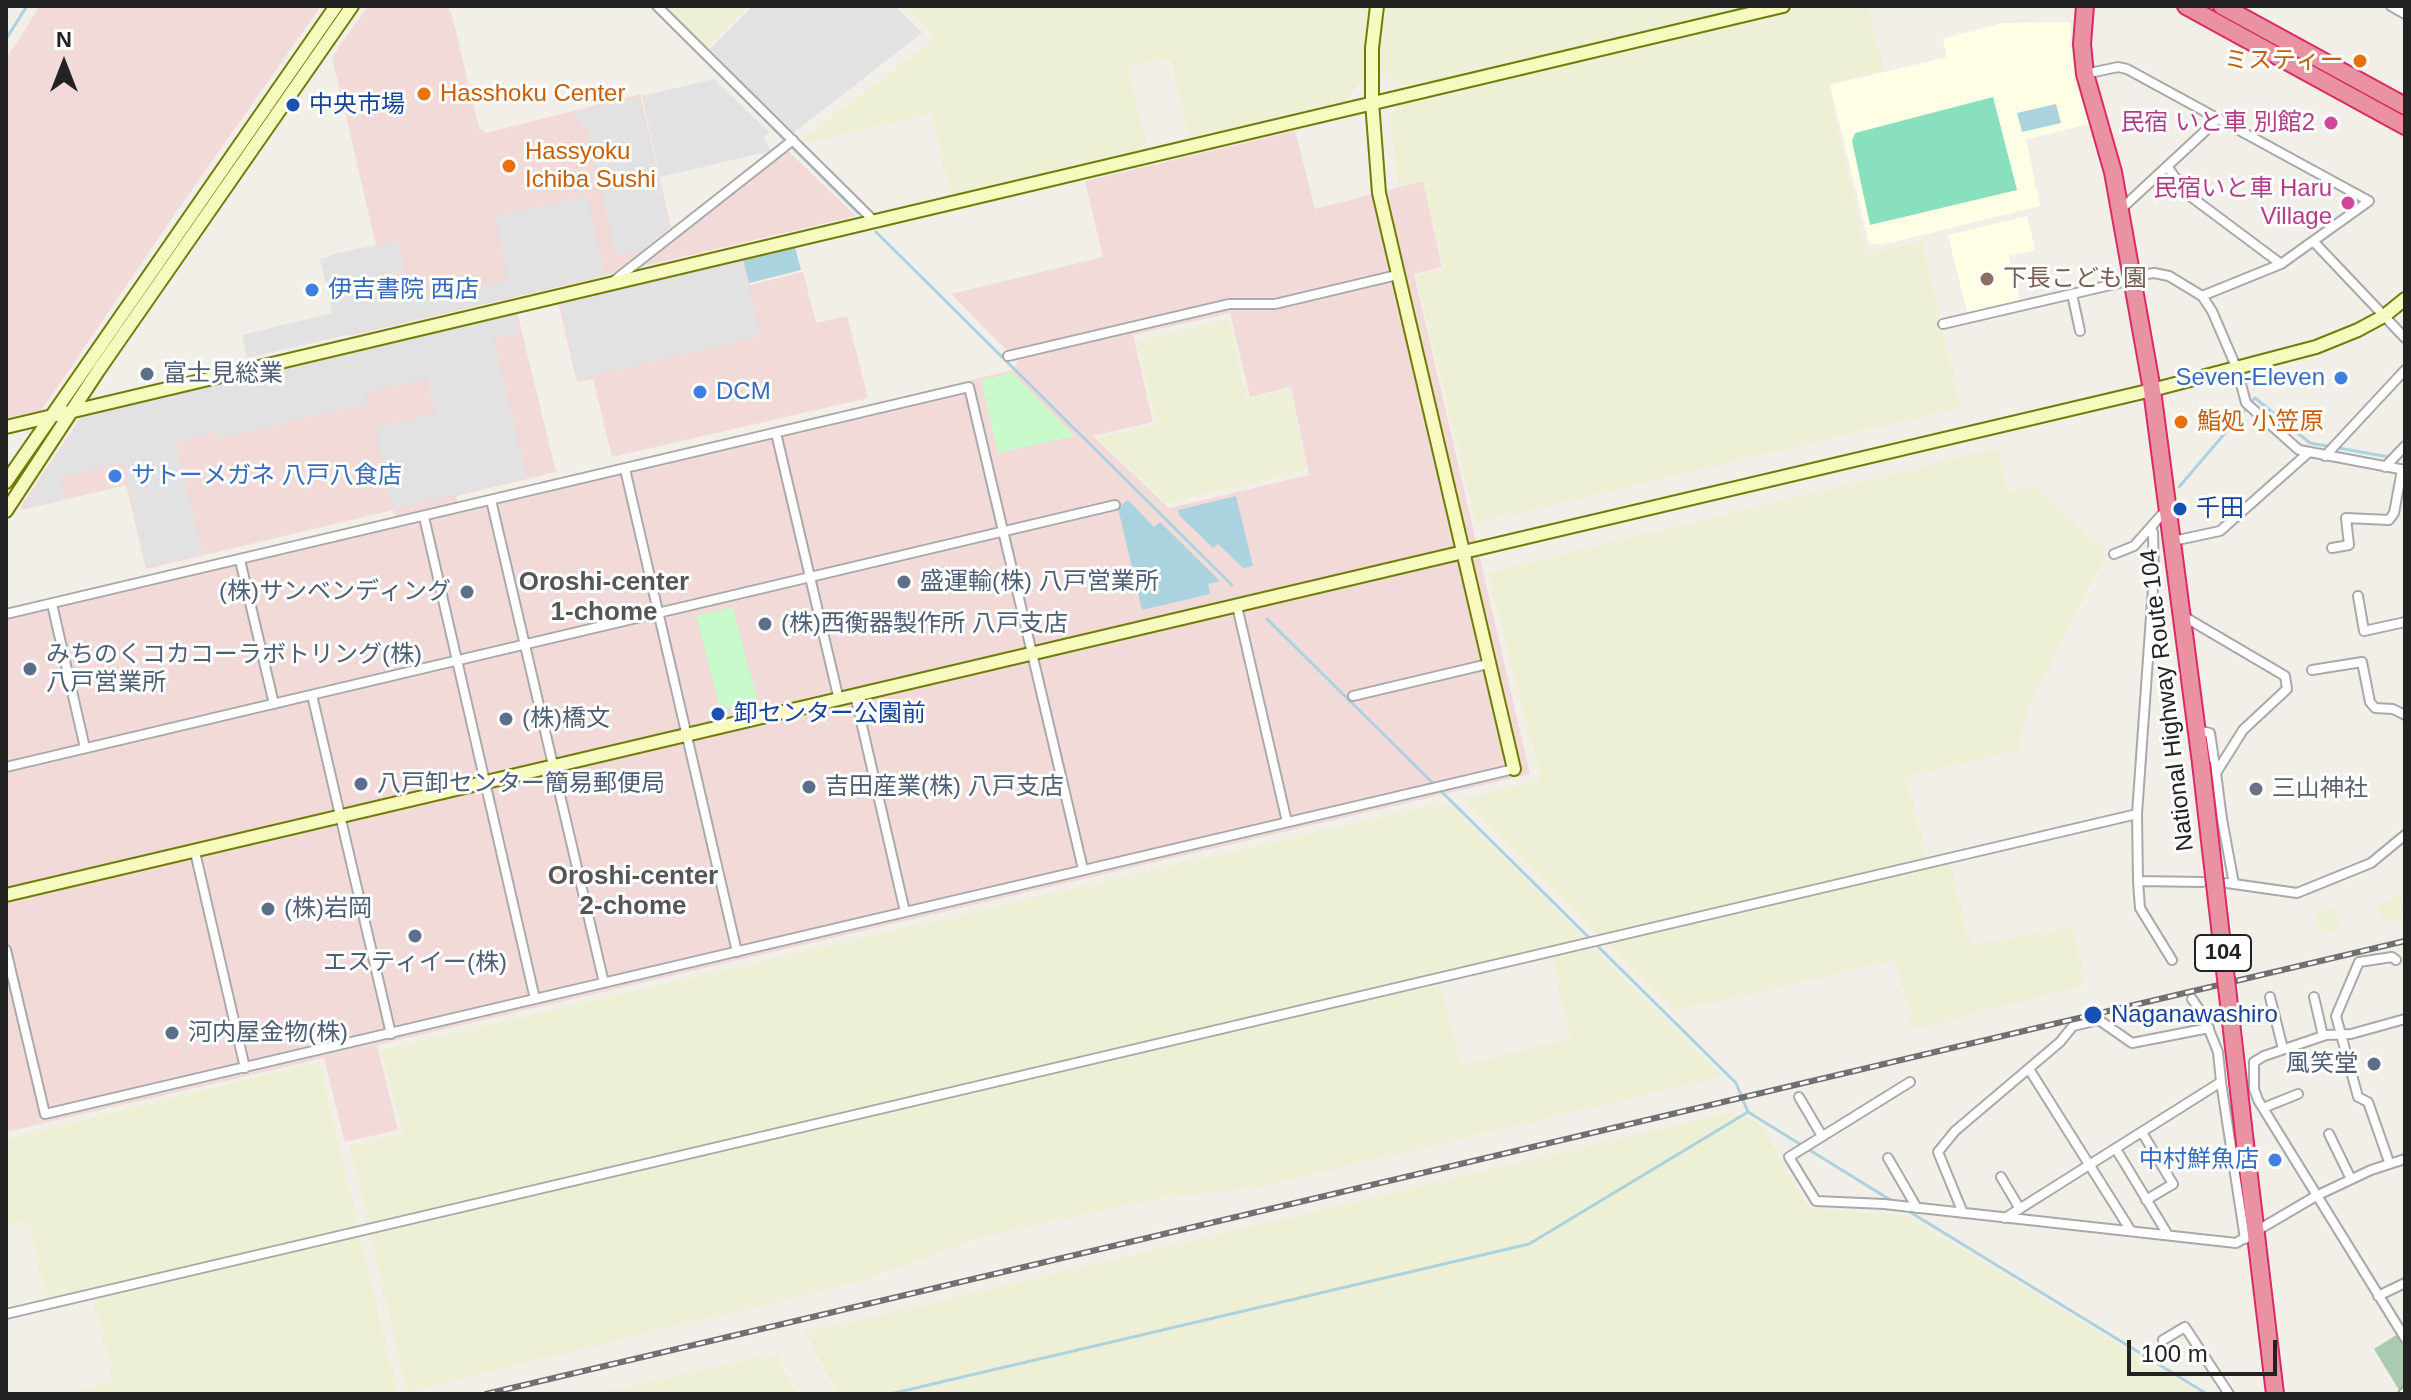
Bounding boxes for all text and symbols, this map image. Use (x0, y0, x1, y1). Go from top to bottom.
north arrow (24, 24, 104, 104)
text: N (56, 27, 72, 52)
place label: ミスティー (2224, 47, 2344, 75)
marker: ミスティー (2351, 52, 2369, 70)
place label: Hasshoku Center (440, 80, 625, 108)
marker: Hasshoku Center (415, 85, 433, 103)
place label: 中央市場 (309, 91, 405, 119)
marker: 中央市場 (284, 96, 302, 114)
place label: 民宿 いと車 別館2 (2120, 109, 2315, 137)
marker: 民宿 いと車 別館2 (2322, 114, 2340, 132)
place label: Hassyoku Ichiba Sushi (525, 138, 656, 194)
marker: Hassyoku Ichiba Sushi (500, 157, 518, 175)
place label: 民宿いと車 Haru Village (2153, 175, 2332, 231)
marker: 民宿いと車 Haru Village (2339, 194, 2357, 212)
place label: 下長こども園 (2003, 265, 2147, 293)
marker: 下長こども園 (1978, 270, 1996, 288)
place label: 伊吉書院 西店 (328, 276, 479, 304)
marker: 伊吉書院 西店 (303, 281, 321, 299)
place label: 富士見総業 (163, 360, 283, 388)
place label: Seven-Eleven (2176, 364, 2325, 392)
marker: 富士見総業 (138, 365, 156, 383)
marker: Seven-Eleven (2332, 369, 2350, 387)
place label: DCM (716, 378, 771, 406)
marker: DCM (691, 383, 709, 401)
place label: 鮨処 小笠原 (2197, 408, 2324, 436)
marker: 鮨処 小笠原 (2172, 413, 2190, 431)
place label: サトーメガネ 八戸八食店 (131, 462, 402, 490)
marker: サトーメガネ 八戸八食店 (106, 467, 124, 485)
place label: 千田 (2196, 495, 2244, 523)
marker: 千田 (2171, 500, 2189, 518)
street label: National Highway Route 104 (2135, 547, 2201, 853)
district label: Oroshi-center 1-chome (519, 567, 689, 628)
place label: 盛運輸(株) 八戸営業所 (920, 568, 1159, 596)
marker: 盛運輸(株) 八戸営業所 (895, 573, 913, 591)
place label: (株)サンベンディング (219, 578, 451, 606)
marker: (株)サンベンディング (458, 583, 476, 601)
place label: (株)西衡器製作所 八戸支店 (781, 610, 1068, 638)
marker: (株)西衡器製作所 八戸支店 (756, 615, 774, 633)
place label: みちのくコカコーラボトリング(株) 八戸営業所 (46, 641, 422, 697)
marker: みちのくコカコーラボトリング(株) 八戸営業所 (21, 660, 39, 678)
place label: 卸センター公園前 (734, 700, 926, 728)
place label: (株)橋文 (522, 705, 610, 733)
marker: 卸センター公園前 (709, 705, 727, 723)
marker: (株)橋文 (497, 710, 515, 728)
place label: 八戸卸センター簡易郵便局 (377, 770, 665, 798)
place label: 吉田産業(株) 八戸支店 (825, 773, 1064, 801)
marker: 八戸卸センター簡易郵便局 (352, 775, 370, 793)
place label: 三山神社 (2272, 775, 2368, 803)
marker: 吉田産業(株) 八戸支店 (800, 778, 818, 796)
marker: 三山神社 (2247, 780, 2265, 798)
district label: Oroshi-center 2-chome (548, 861, 718, 922)
place label: (株)岩岡 (284, 895, 372, 923)
marker: (株)岩岡 (259, 900, 277, 918)
marker: エスティイー(株) (406, 927, 424, 945)
road number: 104 (2195, 935, 2251, 971)
place label: エスティイー(株) (323, 949, 507, 977)
place label: Naganawashiro (2111, 1001, 2278, 1029)
marker: Naganawashiro (2082, 1004, 2104, 1026)
place label: 河内屋金物(株) (188, 1019, 348, 1047)
marker: 河内屋金物(株) (163, 1024, 181, 1042)
place label: 風笑堂 (2286, 1050, 2358, 1078)
marker: 風笑堂 (2365, 1055, 2383, 1073)
place label: 中村鮮魚店 (2139, 1146, 2259, 1174)
marker: 中村鮮魚店 (2266, 1151, 2284, 1169)
scale bar (2131, 1324, 2281, 1374)
text: 100 m (2141, 1340, 2208, 1367)

